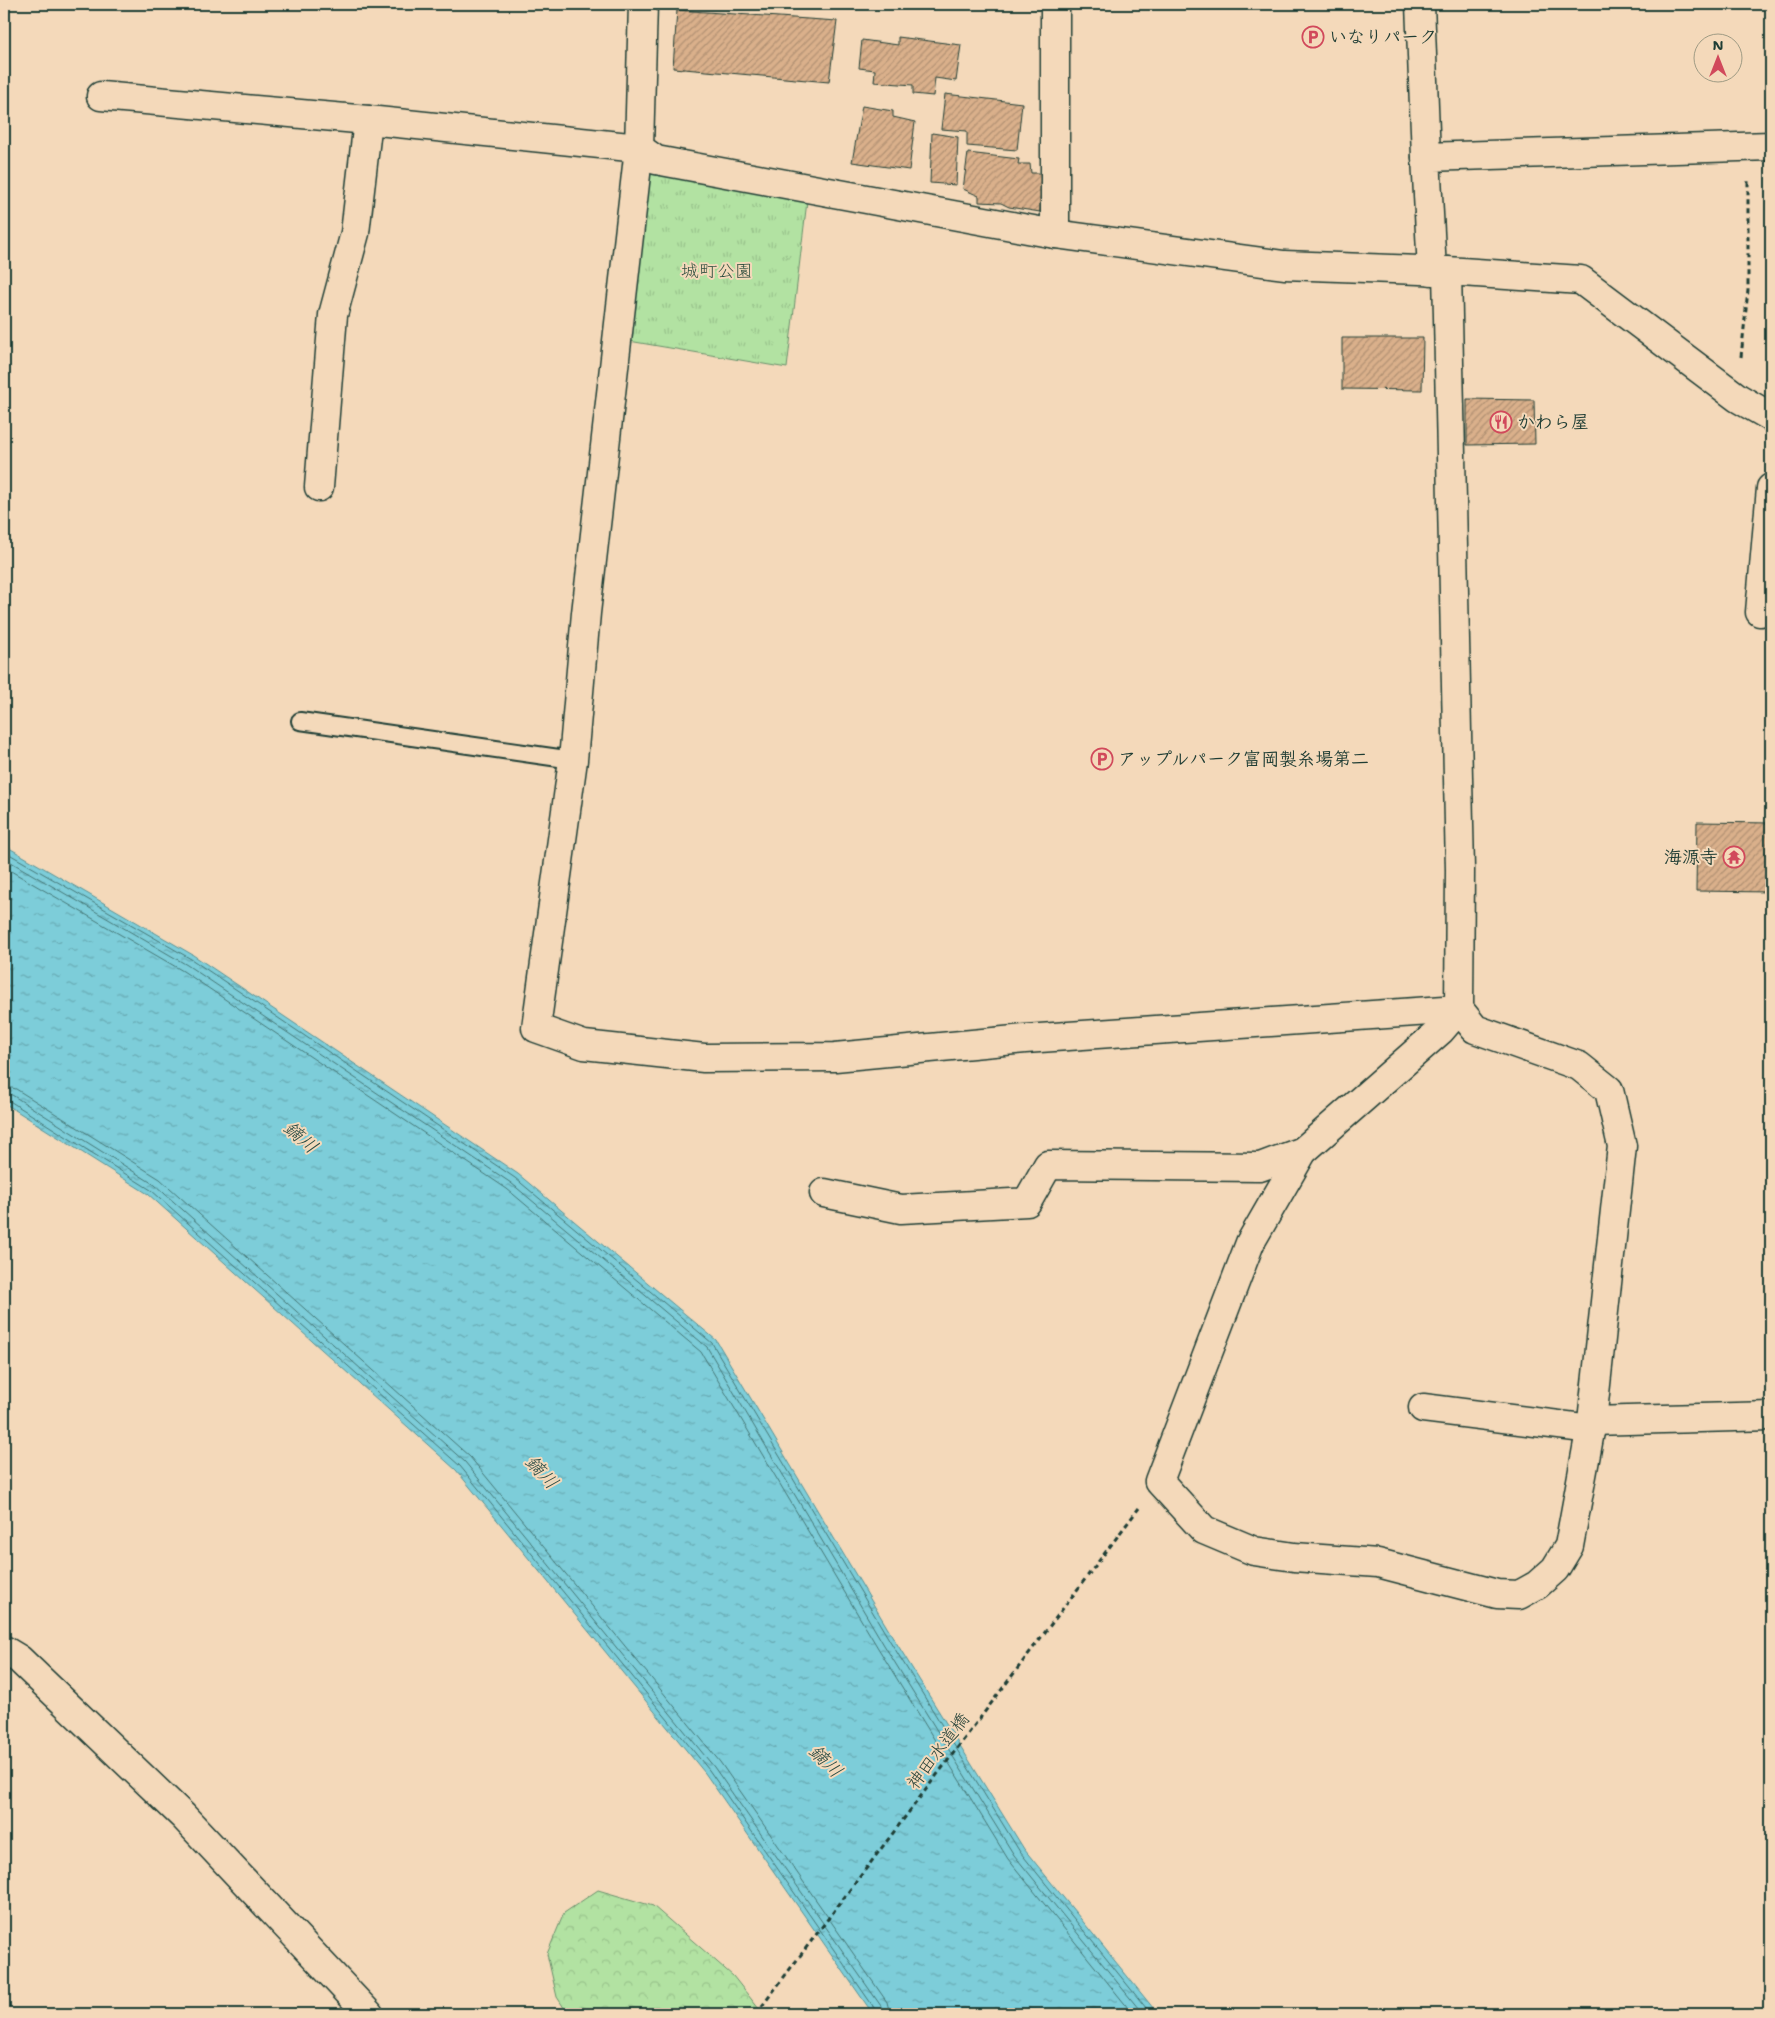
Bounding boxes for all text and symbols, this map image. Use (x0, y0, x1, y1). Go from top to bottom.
parking icon: いなりパーク (1301, 25, 1325, 49)
place label: いなりパーク (1329, 25, 1437, 49)
north arrow (1692, 32, 1742, 82)
text: N (1712, 36, 1724, 54)
park label: 城町公園 (681, 259, 753, 283)
restaurant icon: かわら屋 (1489, 410, 1513, 434)
place label: かわら屋 (1517, 410, 1589, 434)
parking icon: アップルパーク富岡製糸場第二 (1090, 747, 1114, 771)
place label: アップルパーク富岡製糸場第二 (1118, 747, 1369, 771)
place label: 海源寺 (1664, 845, 1718, 869)
temple icon: 海源寺 (1722, 845, 1746, 869)
water label: 鏑川 (278, 1115, 324, 1159)
water label: 鏑川 (520, 1450, 564, 1494)
street label: 神田水道橋 (901, 1708, 975, 1794)
water label: 鏑川 (804, 1739, 848, 1783)

